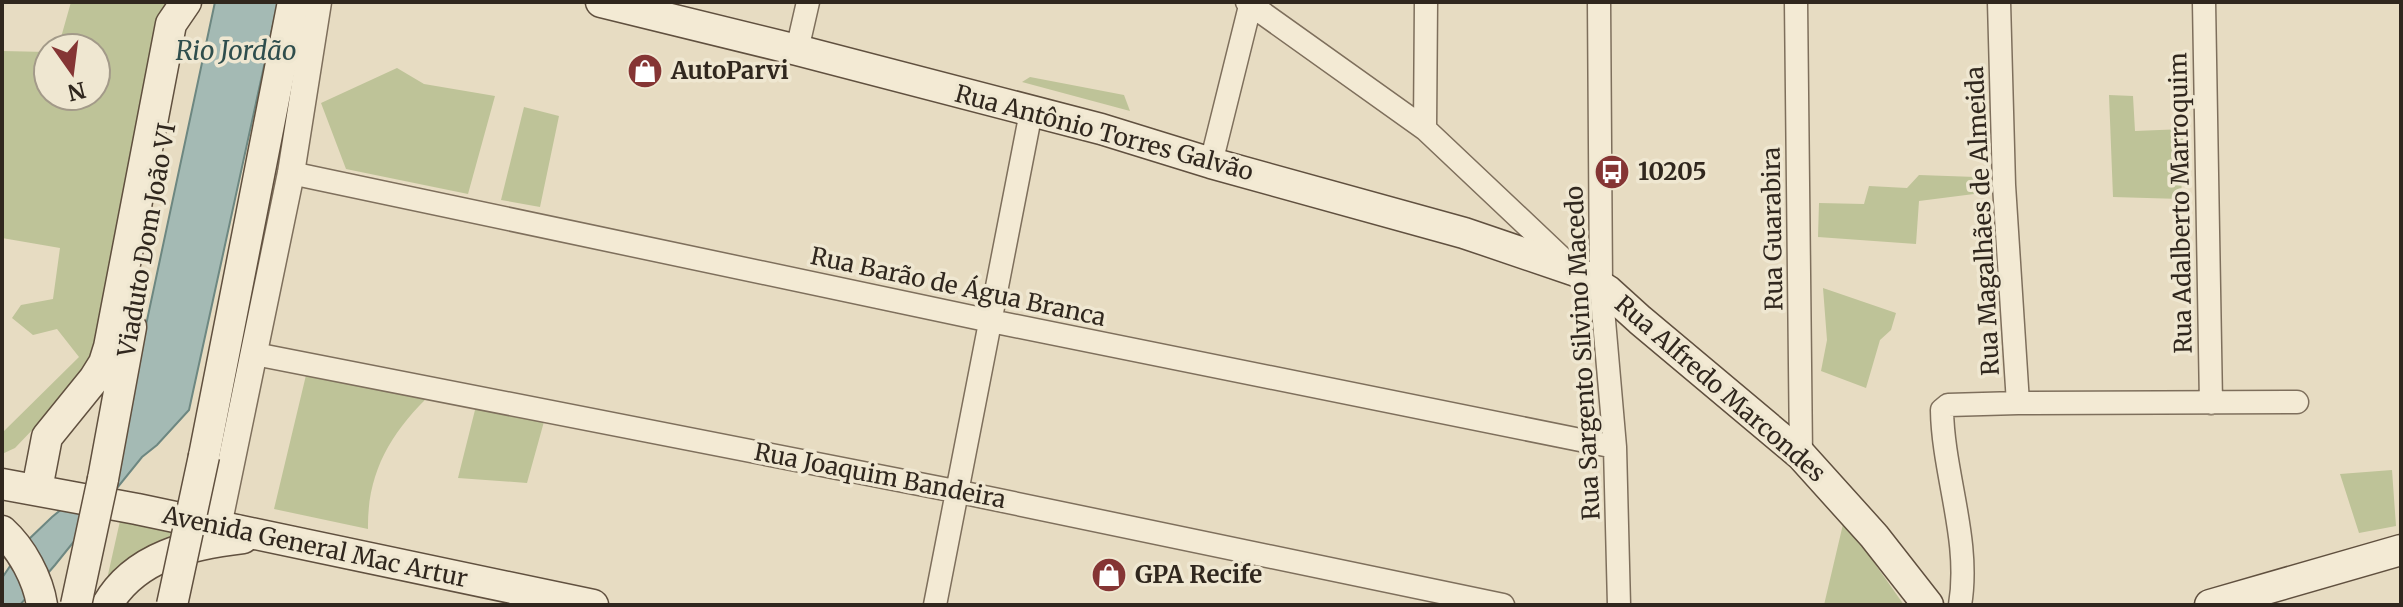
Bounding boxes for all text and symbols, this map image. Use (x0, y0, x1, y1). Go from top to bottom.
north arrow (32, 32, 112, 112)
water label: Rio Jordão (175, 34, 297, 67)
shop icon: AutoParvi (626, 52, 664, 90)
street label: Rua Adalberto Marroquim (2162, 52, 2199, 354)
place label: AutoParvi (670, 55, 789, 86)
street label: Rua Magalhães de Almeida (1959, 65, 2006, 376)
text: N (64, 76, 89, 107)
street label: Rua Antônio Torres Galvão (952, 78, 1257, 187)
street label: Viaduto Dom João VI (111, 121, 182, 360)
street label: Rua Guarabira (1756, 147, 1789, 311)
bus stop icon: 10205 (1593, 153, 1631, 191)
place label: 10205 (1638, 156, 1707, 187)
street label: Rua Sargento Silvino Macedo (1558, 185, 1607, 521)
street label: Rua Barão de Água Branca (808, 240, 1109, 333)
street label: Rua Alfredo Marcondes (1609, 289, 1832, 489)
street label: Rua Joaquim Bandeira (752, 436, 1009, 515)
street label: Avenida General Mac Artur (159, 499, 471, 594)
shop icon: GPA Recife (1090, 556, 1128, 594)
place label: GPA Recife (1135, 559, 1262, 590)

